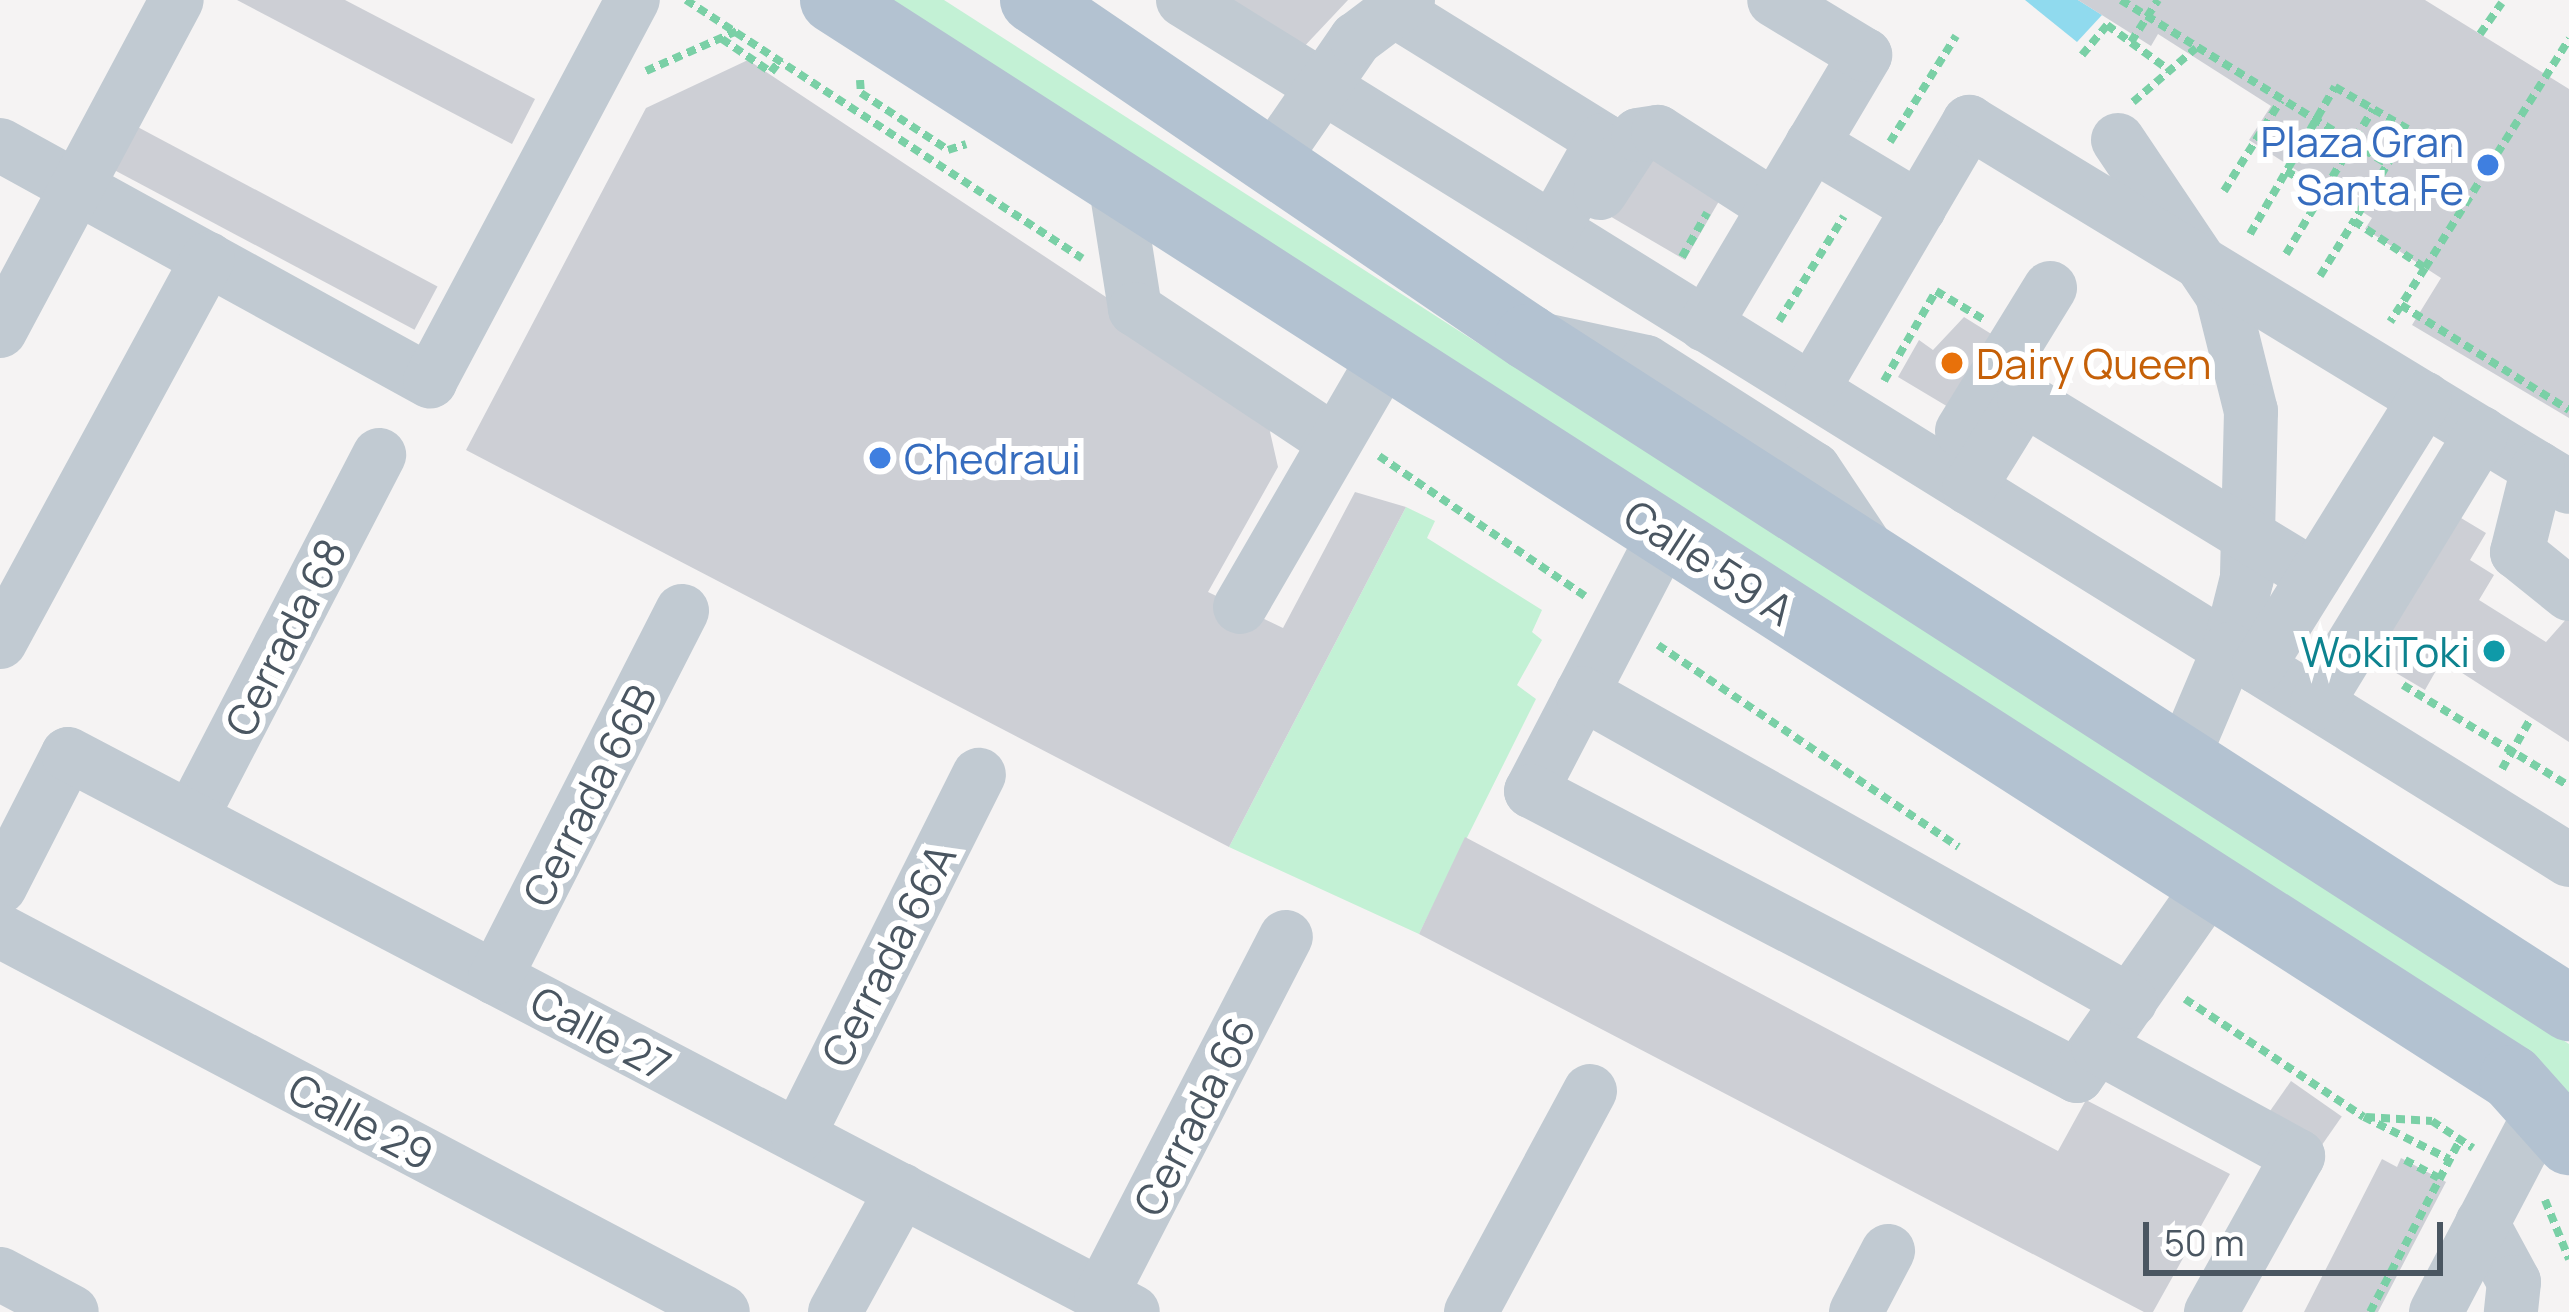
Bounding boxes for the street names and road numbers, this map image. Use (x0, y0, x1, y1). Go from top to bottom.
street label: Calle 59 A (1615, 489, 1803, 635)
street label: Cerrada 68 (214, 530, 356, 744)
street label: Cerrada 66B (512, 676, 666, 914)
street label: Cerrada 66A (810, 835, 966, 1075)
street label: Calle 27 (523, 975, 679, 1091)
street label: Cerrada 66 (1122, 1008, 1266, 1224)
street label: Calle 29 (280, 1062, 442, 1180)

